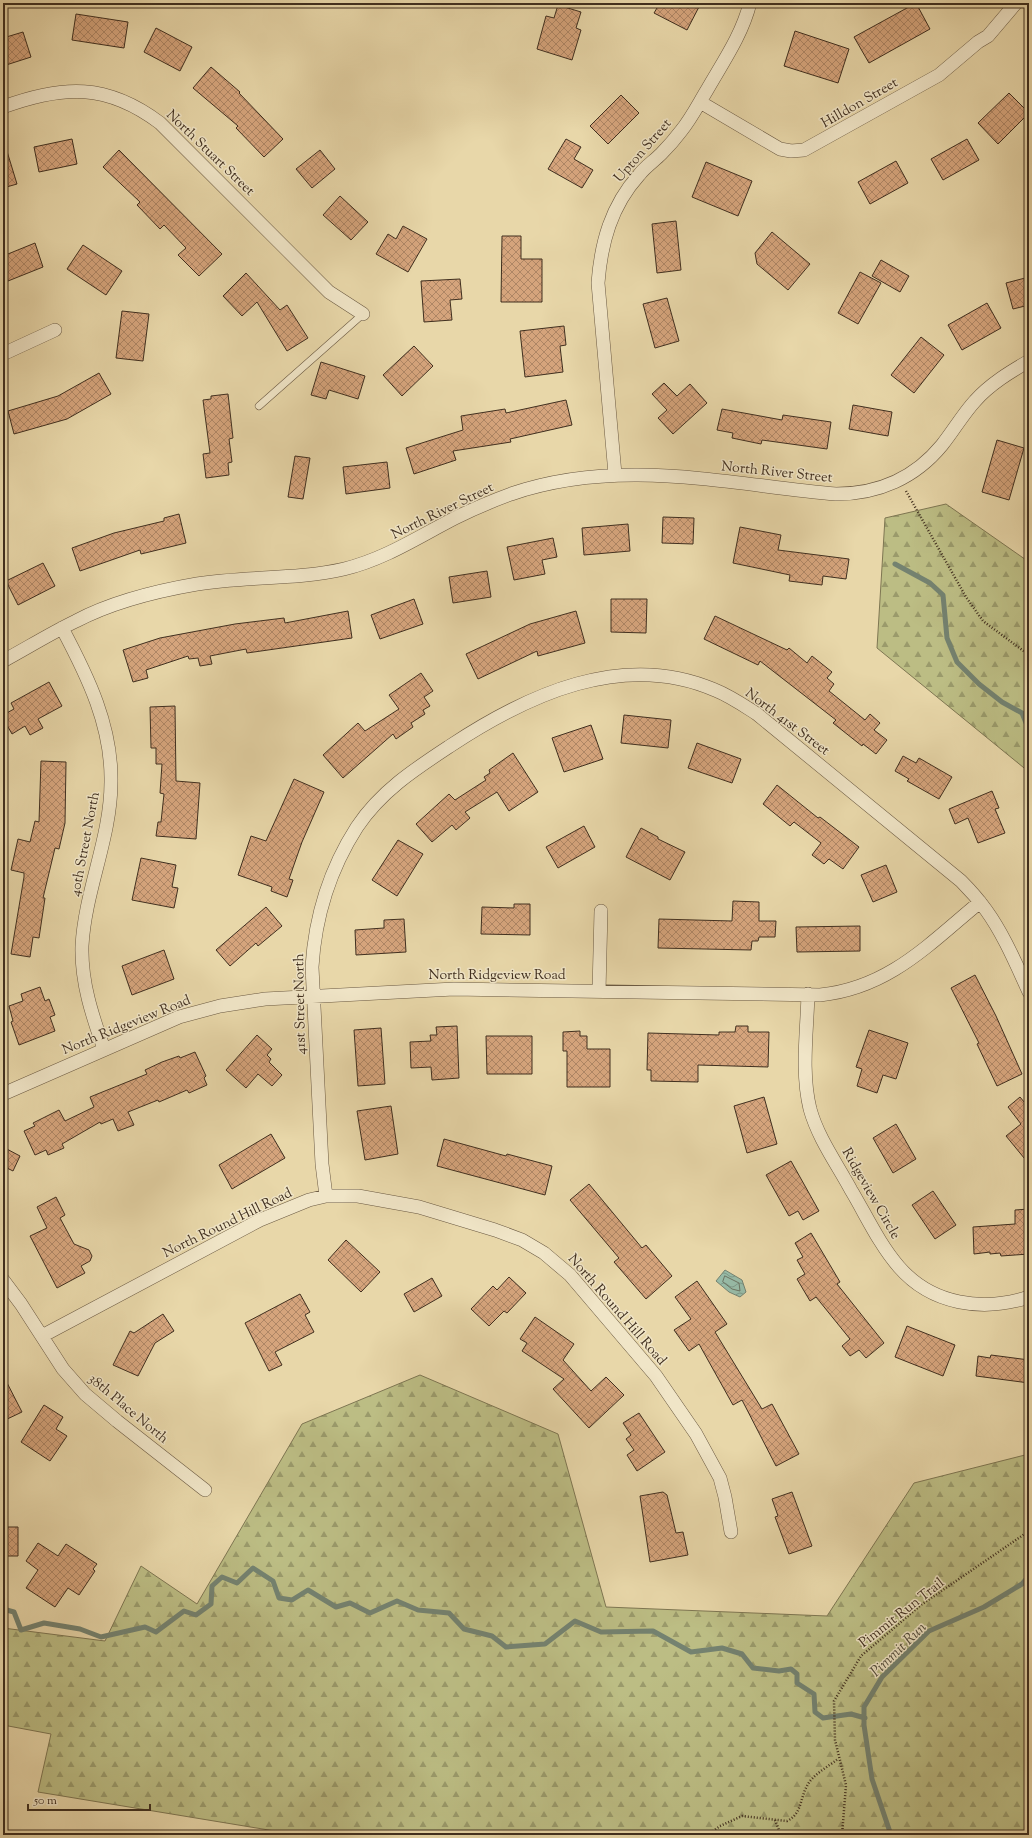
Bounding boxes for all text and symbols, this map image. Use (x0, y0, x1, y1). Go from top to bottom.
street label: Hilldon Street (818, 74, 902, 134)
street label: North Stuart Street (161, 106, 259, 201)
street label: Upton Street (610, 115, 677, 188)
street label: North River Street (720, 457, 834, 489)
street label: North River Street (388, 478, 498, 545)
street label: North 41st Street (740, 684, 833, 761)
street label: 40th Street North (66, 790, 106, 898)
street label: 41st Street North (290, 953, 312, 1055)
street label: North Ridgeview Road (428, 966, 566, 986)
street label: North Ridgeview Road (59, 991, 194, 1061)
street label: Ridgeview Circle (836, 1145, 905, 1243)
street label: North Round Hill Road (160, 1184, 296, 1264)
street label: North Round Hill Road (562, 1250, 671, 1370)
street label: 38th Place North (83, 1370, 172, 1449)
street label: Pimmit Run Trail (855, 1573, 947, 1651)
water label: Pimmit Run (866, 1618, 930, 1680)
scale bar (28, 1786, 150, 1812)
text: 50 m (33, 1792, 57, 1810)

